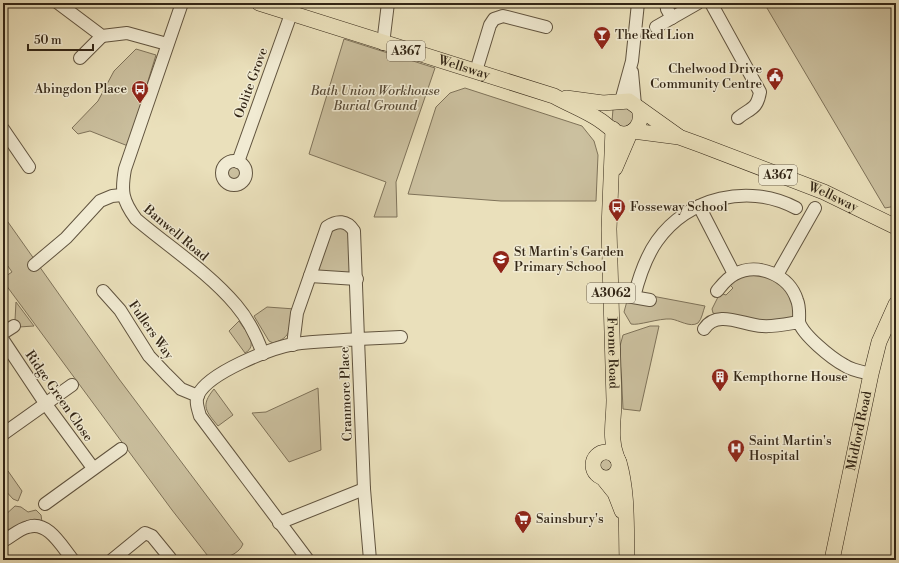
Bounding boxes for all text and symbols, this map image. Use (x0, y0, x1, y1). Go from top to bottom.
bar icon: The Red Lion (592, 25, 612, 50)
scale bar (28, 26, 93, 52)
place label: The Red Lion (615, 27, 695, 43)
text: 50 m (34, 33, 62, 48)
road number: A367 (387, 41, 425, 61)
street label: Oolite Grove (231, 45, 271, 121)
street label: Wellsway (435, 52, 492, 83)
place label: Chelwood Drive Community Centre (650, 61, 762, 92)
public building icon: Chelwood Drive Community Centre (765, 66, 785, 91)
bus stop icon: Abingdon Place (130, 79, 150, 104)
place label: Abingdon Place (34, 81, 127, 97)
park label: Bath Union Workhouse Burial Ground (309, 83, 440, 114)
road number: A367 (759, 165, 797, 185)
street label: Wellsway (805, 178, 861, 216)
bus stop icon: Fosseway School (607, 197, 627, 222)
place label: Fosseway School (630, 199, 728, 215)
street label: Banwell Road (140, 201, 212, 265)
place label: St Martin's Garden Primary School (514, 244, 624, 275)
school or university icon: St Martin's Garden Primary School (491, 249, 511, 274)
road number: A3062 (587, 283, 635, 303)
street label: Fullers Way (125, 298, 177, 363)
street label: Frome Road (604, 317, 622, 390)
street label: Cranmore Place (336, 346, 356, 442)
street label: Ridge Green Close (22, 347, 97, 445)
building icon: Kempthorne House (710, 367, 730, 392)
place label: Kempthorne House (733, 369, 848, 385)
street label: Midford Road (843, 389, 875, 472)
place label: Saint Martin's Hospital (749, 433, 832, 464)
hospital icon: Saint Martin's Hospital (726, 438, 746, 463)
supermarket icon: Sainsbury's (513, 509, 533, 534)
place label: Sainsbury's (536, 511, 604, 527)

